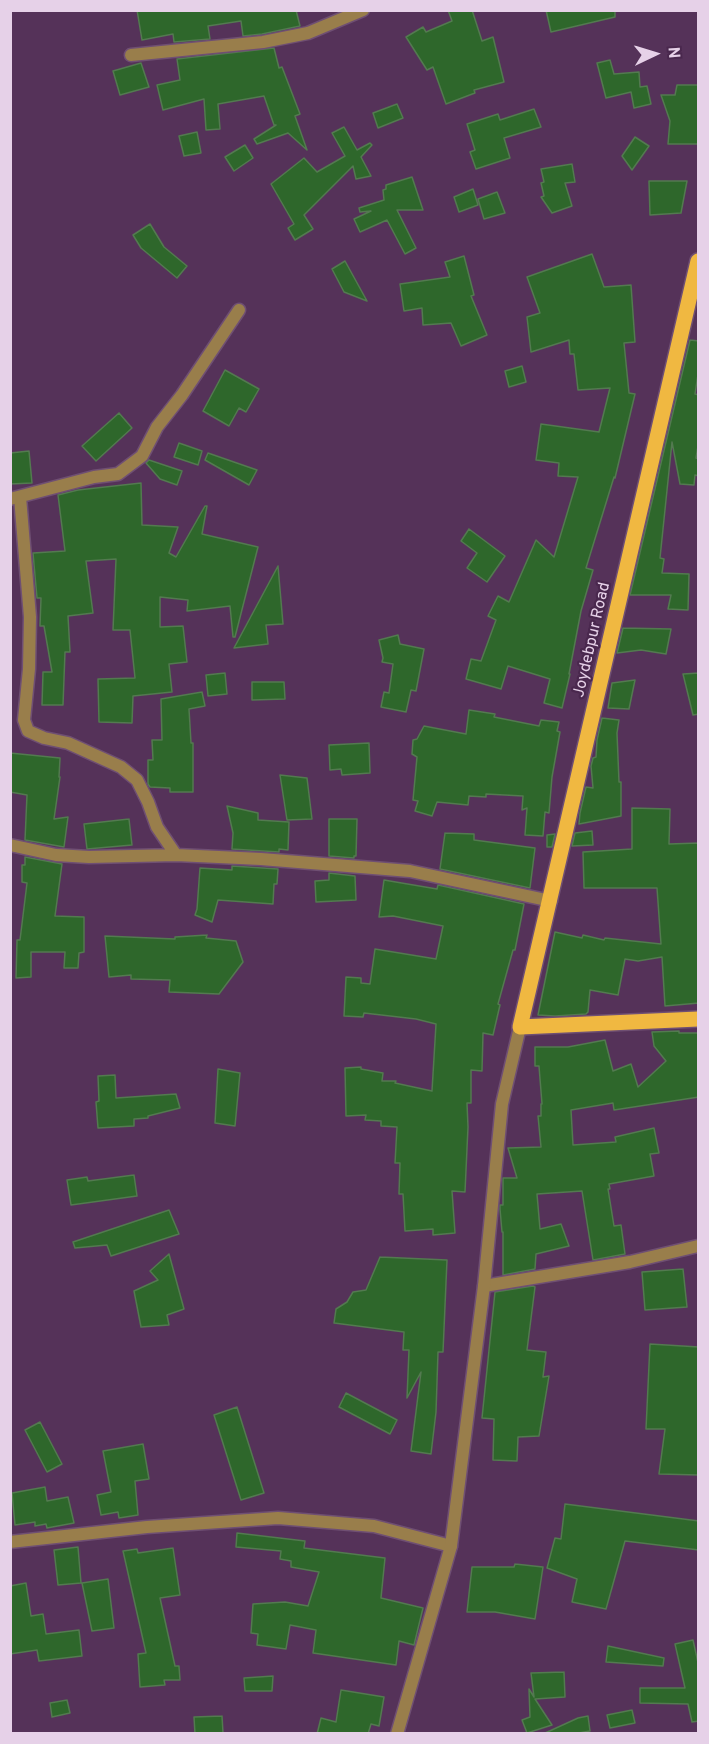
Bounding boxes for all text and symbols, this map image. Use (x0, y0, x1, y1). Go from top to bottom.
north arrow (625, 24, 685, 84)
text: N (663, 46, 683, 59)
street label: Joydebpur Road (570, 581, 616, 699)

